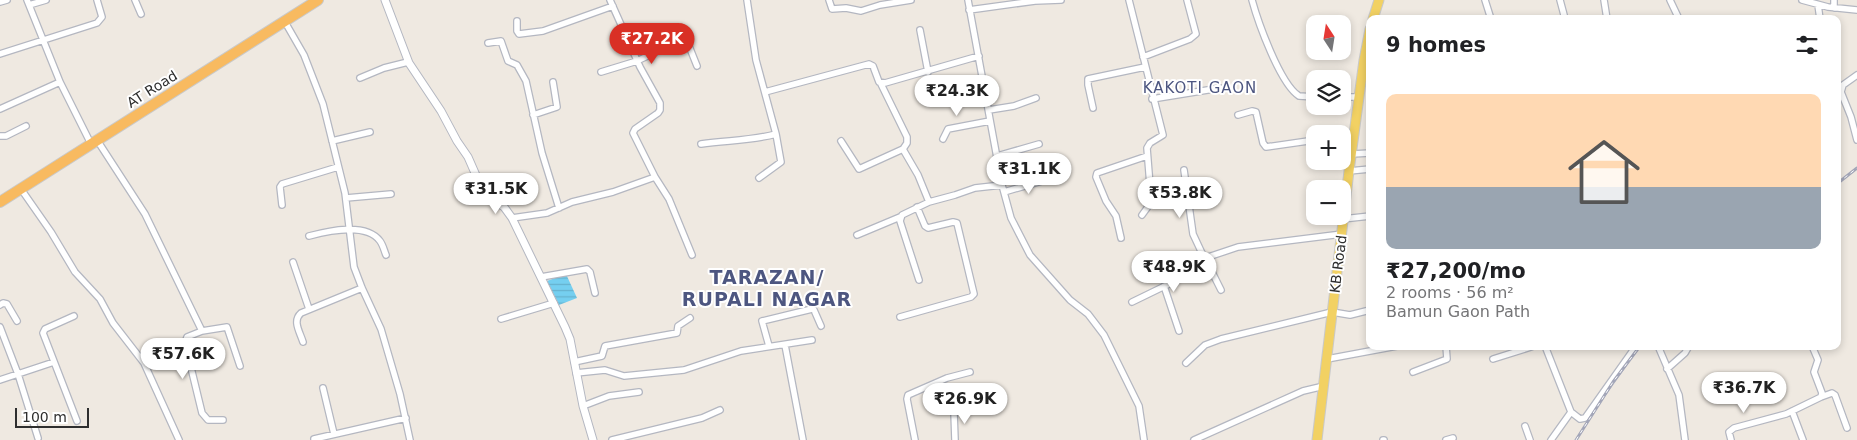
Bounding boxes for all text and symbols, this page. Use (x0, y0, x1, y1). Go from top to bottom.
north arrow (1306, 15, 1351, 60)
map controls (1306, 15, 1351, 225)
pin: ₹27.2K (611, 22, 693, 65)
text: ₹27.2K (620, 29, 684, 48)
icon: filters (1793, 31, 1821, 59)
text: 9 homes (1386, 33, 1486, 57)
street label: AT Road (124, 67, 180, 111)
button: layers (1306, 70, 1351, 115)
pin: ₹24.3K (916, 74, 998, 117)
district label: KAKOTI GAON (1143, 79, 1257, 97)
text: ₹24.3K (925, 81, 989, 100)
button: + (1306, 125, 1351, 170)
icon: home (1559, 127, 1649, 217)
pin: ₹31.1K (988, 152, 1070, 195)
text: ₹31.1K (997, 159, 1061, 178)
pin: ₹31.5K (455, 172, 537, 215)
pin: ₹53.8K (1139, 176, 1221, 219)
text: ₹31.5K (464, 179, 528, 198)
button: − (1306, 180, 1351, 225)
text: ₹53.8K (1148, 183, 1212, 202)
street label: KB Road (1327, 234, 1349, 294)
pin: ₹48.9K (1133, 250, 1215, 293)
text: ₹48.9K (1142, 257, 1206, 276)
text: ₹27,200/mo (1386, 259, 1526, 283)
district label: TARAZAN/ RUPALI NAGAR (682, 266, 852, 310)
text: 2 rooms · 56 m² (1386, 283, 1514, 302)
text: Bamun Gaon Path (1386, 302, 1530, 321)
pin: ₹57.6K (142, 338, 224, 380)
text: ₹57.6K (151, 344, 215, 363)
pin: ₹36.7K (1703, 372, 1785, 414)
text: ₹36.7K (1712, 378, 1776, 397)
pin: ₹26.9K (924, 382, 1006, 425)
text: ₹26.9K (933, 389, 997, 408)
scale bar (15, 405, 89, 428)
text: 100 m (22, 409, 67, 425)

